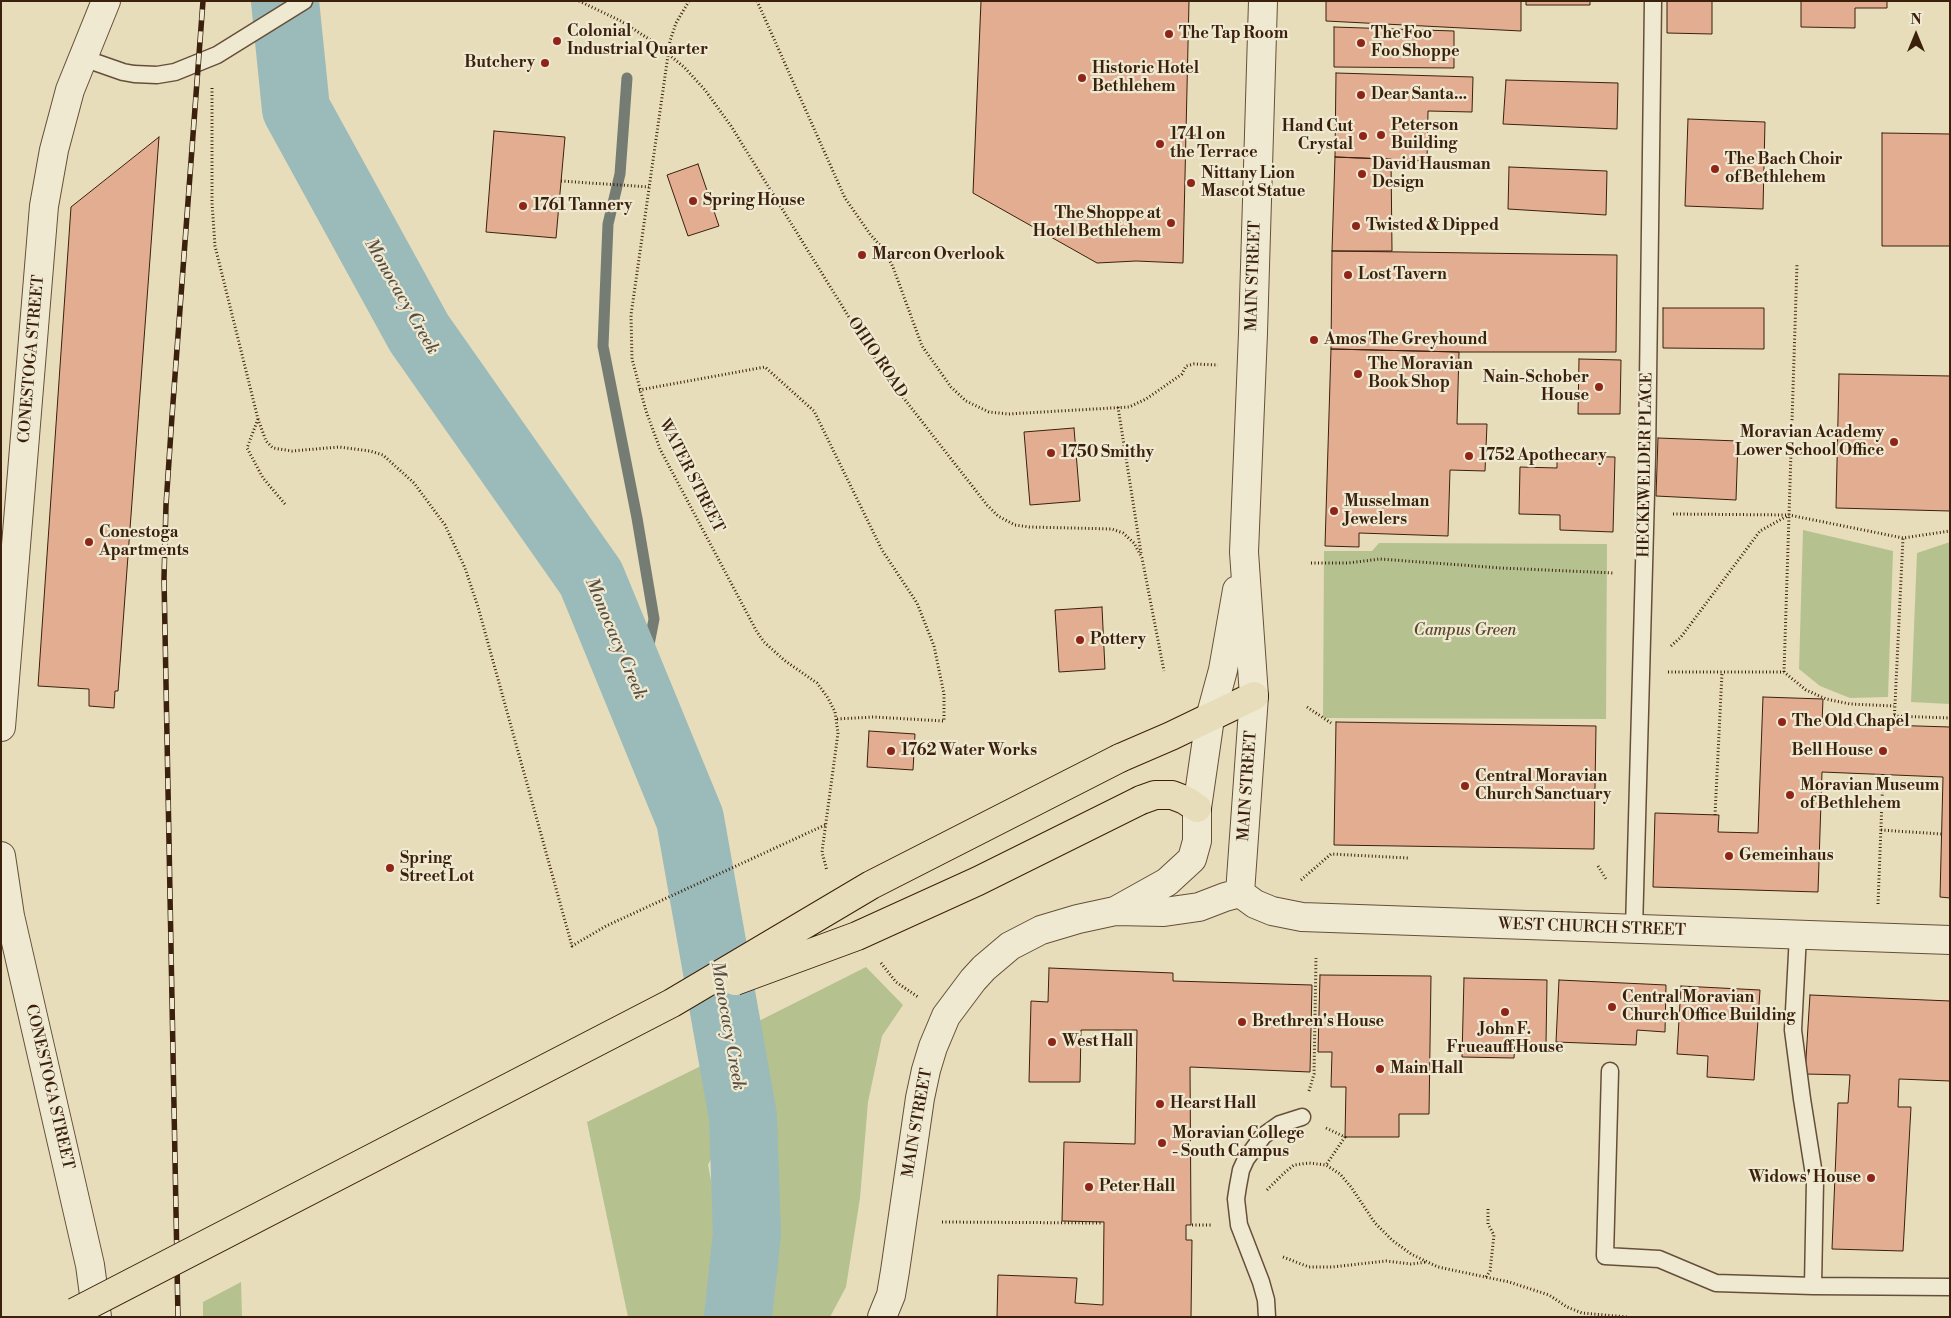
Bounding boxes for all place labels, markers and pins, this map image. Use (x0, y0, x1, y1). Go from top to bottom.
place label: Colonial Industrial Quarter (567, 22, 708, 60)
place label: The Tap Room (1179, 24, 1288, 44)
place label: The Foo Foo Shoppe (1371, 24, 1460, 62)
marker: The Tap Room (1163, 28, 1175, 40)
marker: Colonial Industrial Quarter (551, 35, 563, 47)
marker: The Foo Foo Shoppe (1355, 37, 1367, 49)
place label: Butchery (464, 53, 535, 73)
marker: Butchery (539, 57, 551, 69)
place label: Historic Hotel Bethlehem (1092, 59, 1199, 97)
marker: Historic Hotel Bethlehem (1076, 72, 1088, 84)
place label: Dear Santa... (1371, 85, 1467, 105)
marker: Dear Santa... (1355, 89, 1367, 101)
place label: Peterson Building (1391, 116, 1458, 154)
place label: Hand Cut Crystal (1282, 117, 1353, 155)
place label: 1741 on the Terrace (1170, 125, 1258, 163)
marker: Peterson Building (1375, 129, 1387, 141)
marker: Hand Cut Crystal (1357, 130, 1369, 142)
marker: 1741 on the Terrace (1154, 138, 1166, 150)
place label: The Bach Choir of Bethlehem (1725, 150, 1843, 188)
place label: David Hausman Design (1372, 155, 1491, 193)
marker: The Bach Choir of Bethlehem (1709, 163, 1721, 175)
place label: Nittany Lion Mascot Statue (1201, 164, 1305, 202)
marker: David Hausman Design (1356, 168, 1368, 180)
marker: Nittany Lion Mascot Statue (1185, 177, 1197, 189)
place label: Spring House (703, 191, 805, 211)
marker: Spring House (687, 195, 699, 207)
place label: 1761 Tannery (533, 196, 632, 216)
marker: 1761 Tannery (517, 200, 529, 212)
place label: The Shoppe at Hotel Bethlehem (1033, 204, 1161, 242)
place label: Twisted & Dipped (1366, 216, 1499, 236)
marker: The Shoppe at Hotel Bethlehem (1165, 217, 1177, 229)
marker: Twisted & Dipped (1350, 220, 1362, 232)
place label: Marcon Overlook (872, 245, 1005, 265)
marker: Marcon Overlook (856, 249, 868, 261)
place label: Lost Tavern (1358, 265, 1447, 285)
marker: Lost Tavern (1342, 269, 1354, 281)
place label: Amos The Greyhound (1324, 330, 1488, 350)
marker: Amos The Greyhound (1308, 334, 1320, 346)
place label: The Moravian Book Shop (1368, 355, 1473, 393)
marker: The Moravian Book Shop (1352, 368, 1364, 380)
place label: Nain-Schober House (1483, 368, 1589, 406)
marker: Nain-Schober House (1593, 381, 1605, 393)
place label: Moravian Academy Lower School Office (1735, 423, 1884, 461)
marker: Moravian Academy Lower School Office (1888, 436, 1900, 448)
place label: 1750 Smithy (1061, 443, 1154, 463)
place label: 1752 Apothecary (1479, 446, 1606, 466)
marker: 1750 Smithy (1045, 447, 1057, 459)
marker: 1752 Apothecary (1463, 450, 1475, 462)
place label: Musselman Jewelers (1344, 492, 1429, 530)
marker: Musselman Jewelers (1328, 505, 1340, 517)
place label: Conestoga Apartments (99, 523, 189, 561)
marker: Conestoga Apartments (83, 536, 95, 548)
place label: Pottery (1090, 630, 1146, 650)
marker: Pottery (1074, 634, 1086, 646)
place label: The Old Chapel (1792, 712, 1909, 732)
marker: The Old Chapel (1776, 716, 1788, 728)
place label: 1762 Water Works (901, 741, 1037, 761)
place label: Bell House (1791, 741, 1873, 761)
marker: 1762 Water Works (885, 745, 897, 757)
marker: Bell House (1877, 745, 1889, 757)
place label: Central Moravian Church Sanctuary (1475, 767, 1611, 805)
place label: Moravian Museum of Bethlehem (1800, 776, 1939, 814)
marker: Central Moravian Church Sanctuary (1459, 780, 1471, 792)
marker: Moravian Museum of Bethlehem (1784, 789, 1796, 801)
place label: Gemeinhaus (1739, 846, 1834, 866)
place label: Spring Street Lot (400, 849, 474, 887)
marker: Gemeinhaus (1723, 850, 1735, 862)
marker: Spring Street Lot (384, 862, 396, 874)
place label: Central Moravian Church Office Building (1622, 988, 1795, 1026)
marker: Central Moravian Church Office Building (1606, 1001, 1618, 1013)
marker: John F. Frueauff House (1499, 1006, 1511, 1018)
place label: Brethren's House (1252, 1012, 1384, 1032)
marker: Brethren's House (1236, 1016, 1248, 1028)
place label: John F. Frueauff House (1447, 1020, 1563, 1058)
place label: West Hall (1062, 1032, 1133, 1052)
marker: West Hall (1046, 1036, 1058, 1048)
place label: Main Hall (1390, 1059, 1463, 1079)
marker: Main Hall (1374, 1063, 1386, 1075)
place label: Hearst Hall (1170, 1094, 1256, 1114)
marker: Hearst Hall (1154, 1098, 1166, 1110)
place label: Moravian College - South Campus (1172, 1124, 1304, 1162)
marker: Moravian College - South Campus (1156, 1137, 1168, 1149)
place label: Widows' House (1748, 1168, 1861, 1188)
marker: Widows' House (1865, 1172, 1877, 1184)
place label: Peter Hall (1099, 1177, 1175, 1197)
marker: Peter Hall (1083, 1181, 1095, 1193)

